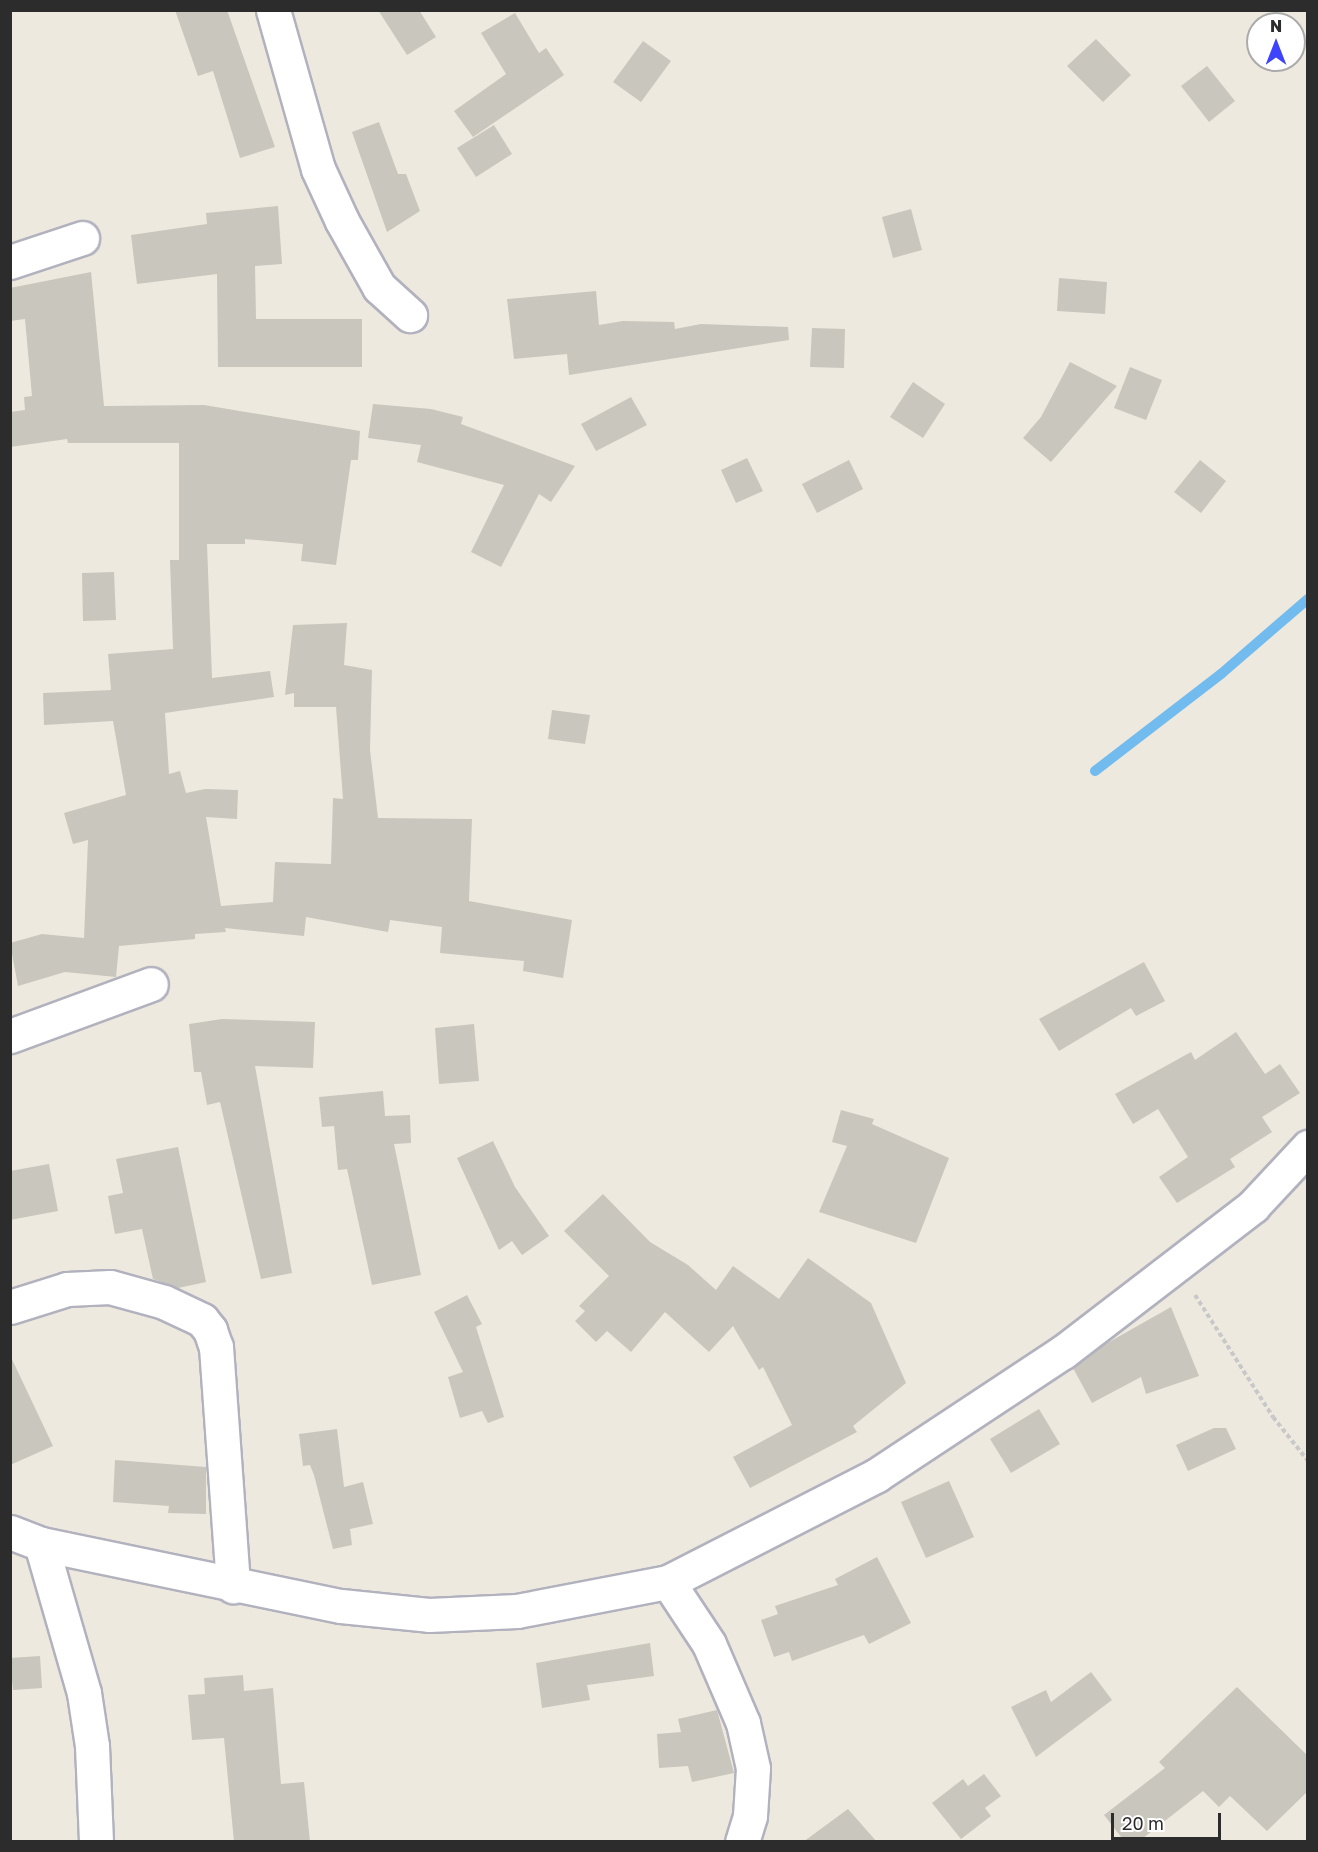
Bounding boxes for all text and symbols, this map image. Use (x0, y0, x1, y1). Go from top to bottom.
north arrow (1246, 12, 1306, 72)
text: N (1270, 16, 1282, 36)
scale bar (1114, 1801, 1224, 1839)
text: 20 m (1122, 1812, 1164, 1834)

